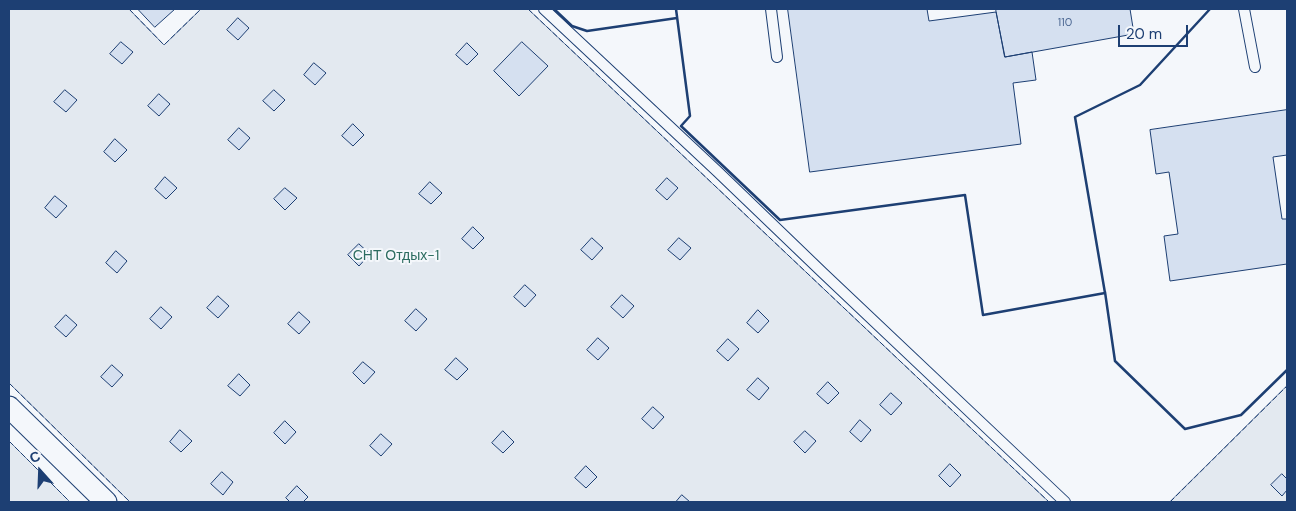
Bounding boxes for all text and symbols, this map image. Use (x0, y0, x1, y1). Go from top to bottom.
scale bar (1121, 15, 1191, 47)
house number: 110 (1058, 16, 1072, 30)
text: 20 m (1126, 24, 1162, 44)
park label: СНТ Отдых-1 (353, 248, 439, 264)
north arrow (15, 446, 65, 496)
text: С (27, 447, 43, 467)

